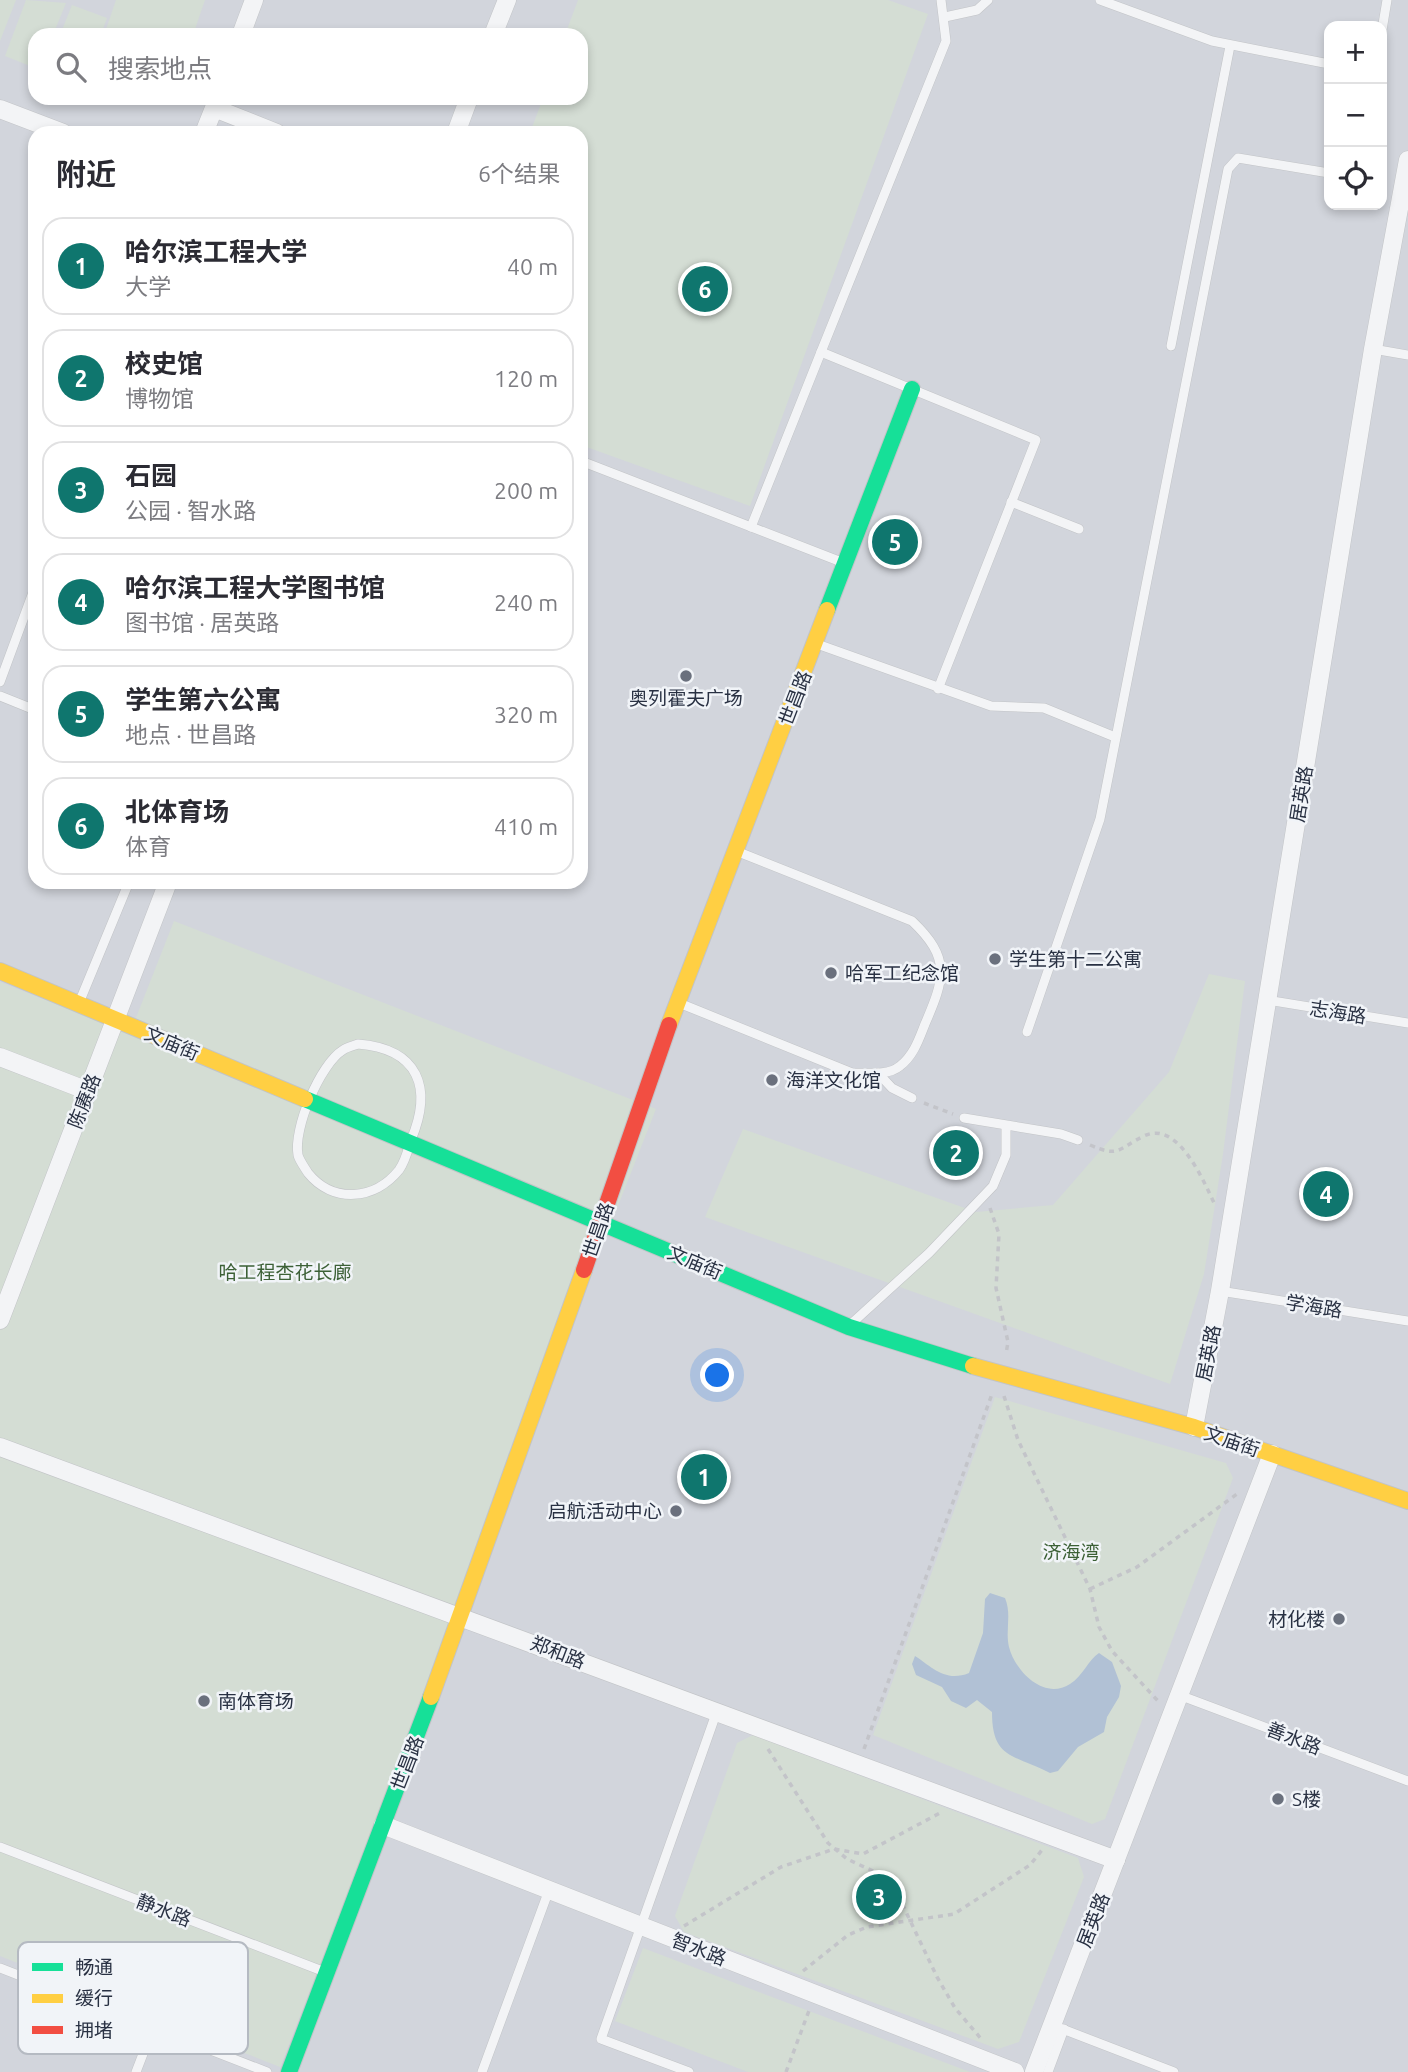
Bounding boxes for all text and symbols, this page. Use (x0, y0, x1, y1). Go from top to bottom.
map controls (1324, 21, 1387, 210)
button: + (1324, 21, 1387, 84)
search box (28, 28, 588, 105)
icon: search (52, 48, 90, 86)
text: 搜索地点 (108, 54, 212, 83)
button: − (1324, 84, 1387, 147)
button: locate (1324, 147, 1387, 210)
text: 附近 (56, 157, 116, 191)
text: 6个结果 (478, 161, 560, 186)
text: 哈尔滨工程大学 (125, 237, 307, 266)
text: 1 (75, 254, 87, 279)
text: 40 m (507, 254, 558, 279)
pin: 6 (682, 263, 728, 315)
text: 大学 (125, 274, 171, 299)
text: 校史馆 (125, 349, 203, 378)
text: 2 (75, 366, 87, 391)
text: 120 m (494, 366, 558, 391)
text: 博物馆 (125, 386, 194, 411)
text: 石园 (125, 461, 177, 490)
text: 3 (75, 478, 87, 503)
text: 200 m (494, 478, 558, 503)
text: 公园 · 智水路 (125, 498, 256, 523)
pin: 5 (872, 516, 918, 568)
text: 哈尔滨工程大学图书馆 (125, 573, 385, 602)
text: 4 (75, 590, 87, 615)
text: 240 m (494, 590, 558, 615)
text: 图书馆 · 居英路 (125, 610, 279, 635)
street label: 世昌路 (775, 667, 815, 729)
marker: 奥列霍夫广场 (678, 668, 694, 684)
text: 学生第六公寓 (125, 685, 281, 714)
place label: 奥列霍夫广场 (629, 687, 743, 709)
text: 5 (75, 702, 87, 727)
text: 320 m (494, 702, 558, 727)
text: 地点 · 世昌路 (125, 722, 256, 747)
street label: 居英路 (1286, 764, 1316, 824)
text: 北体育场 (125, 797, 229, 826)
text: 6 (75, 814, 87, 839)
text: 410 m (494, 814, 558, 839)
text: 体育 (125, 834, 171, 859)
place label: 学生第十二公寓 (1009, 948, 1142, 970)
marker: 学生第十二公寓 (987, 951, 1003, 967)
place label: 哈军工纪念馆 (845, 962, 959, 984)
marker: 哈军工纪念馆 (823, 965, 839, 981)
street label: 志海路 (1308, 997, 1368, 1027)
street label: 文庙街 (141, 1022, 203, 1064)
place label: 海洋文化馆 (786, 1069, 881, 1091)
street label: 陈赓路 (64, 1070, 104, 1132)
marker: 海洋文化馆 (764, 1072, 780, 1088)
pin: 2 (933, 1127, 979, 1179)
pin: 4 (1303, 1168, 1349, 1220)
street label: 世昌路 (578, 1199, 618, 1261)
street label: 文庙街 (664, 1241, 726, 1283)
park label: 哈工程杏花长廊 (218, 1261, 352, 1283)
street label: 学海路 (1284, 1291, 1344, 1321)
street label: 居英路 (1192, 1323, 1224, 1383)
your location (700, 1358, 734, 1392)
street label: 文庙街 (1201, 1421, 1263, 1461)
pin: 1 (681, 1451, 727, 1503)
place label: 启航活动中心 (548, 1500, 662, 1522)
marker: 启航活动中心 (668, 1503, 684, 1519)
park label: 济海湾 (1042, 1541, 1100, 1563)
place label: 材化楼 (1268, 1608, 1325, 1630)
marker: 材化楼 (1331, 1611, 1347, 1627)
street label: 郑和路 (527, 1632, 589, 1672)
place label: 南体育场 (218, 1690, 294, 1712)
marker: 南体育场 (196, 1693, 212, 1709)
street label: 善水路 (1263, 1718, 1325, 1758)
street label: 世昌路 (387, 1732, 427, 1794)
place label: S楼 (1292, 1788, 1321, 1810)
marker: S楼 (1270, 1791, 1286, 1807)
pin: 3 (856, 1871, 902, 1923)
street label: 居英路 (1073, 1889, 1113, 1951)
street label: 静水路 (133, 1890, 195, 1930)
street label: 智水路 (668, 1929, 730, 1969)
legend (18, 1942, 248, 2054)
text: 畅通 (75, 1956, 113, 1978)
text: 缓行 (75, 1987, 113, 2009)
text: 拥堵 (75, 2019, 113, 2041)

